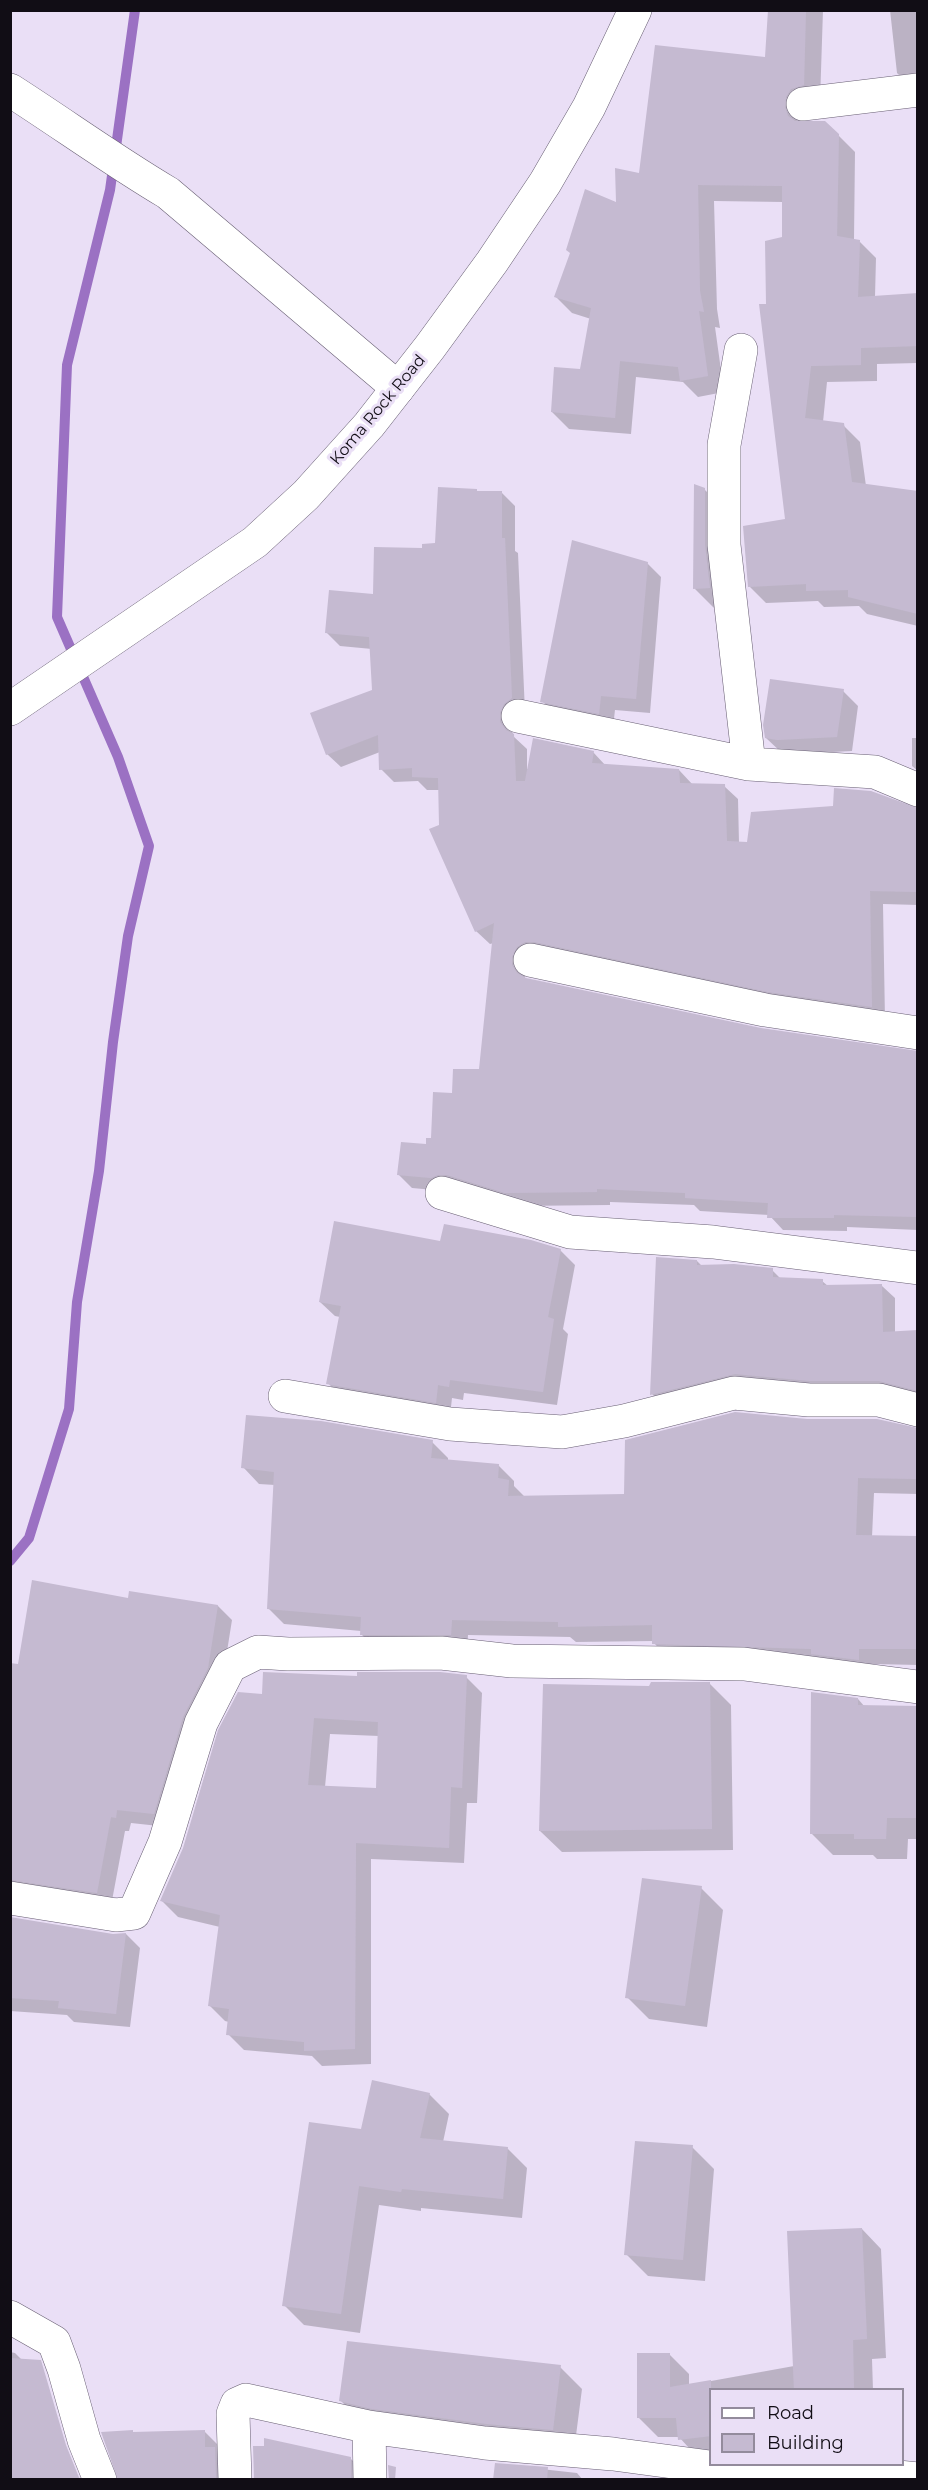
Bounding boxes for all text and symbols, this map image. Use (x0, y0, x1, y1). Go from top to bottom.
street label: Koma Rock Road (326, 351, 430, 469)
legend (709, 2388, 904, 2466)
text: Road (767, 2402, 814, 2424)
text: Building (767, 2432, 844, 2454)

